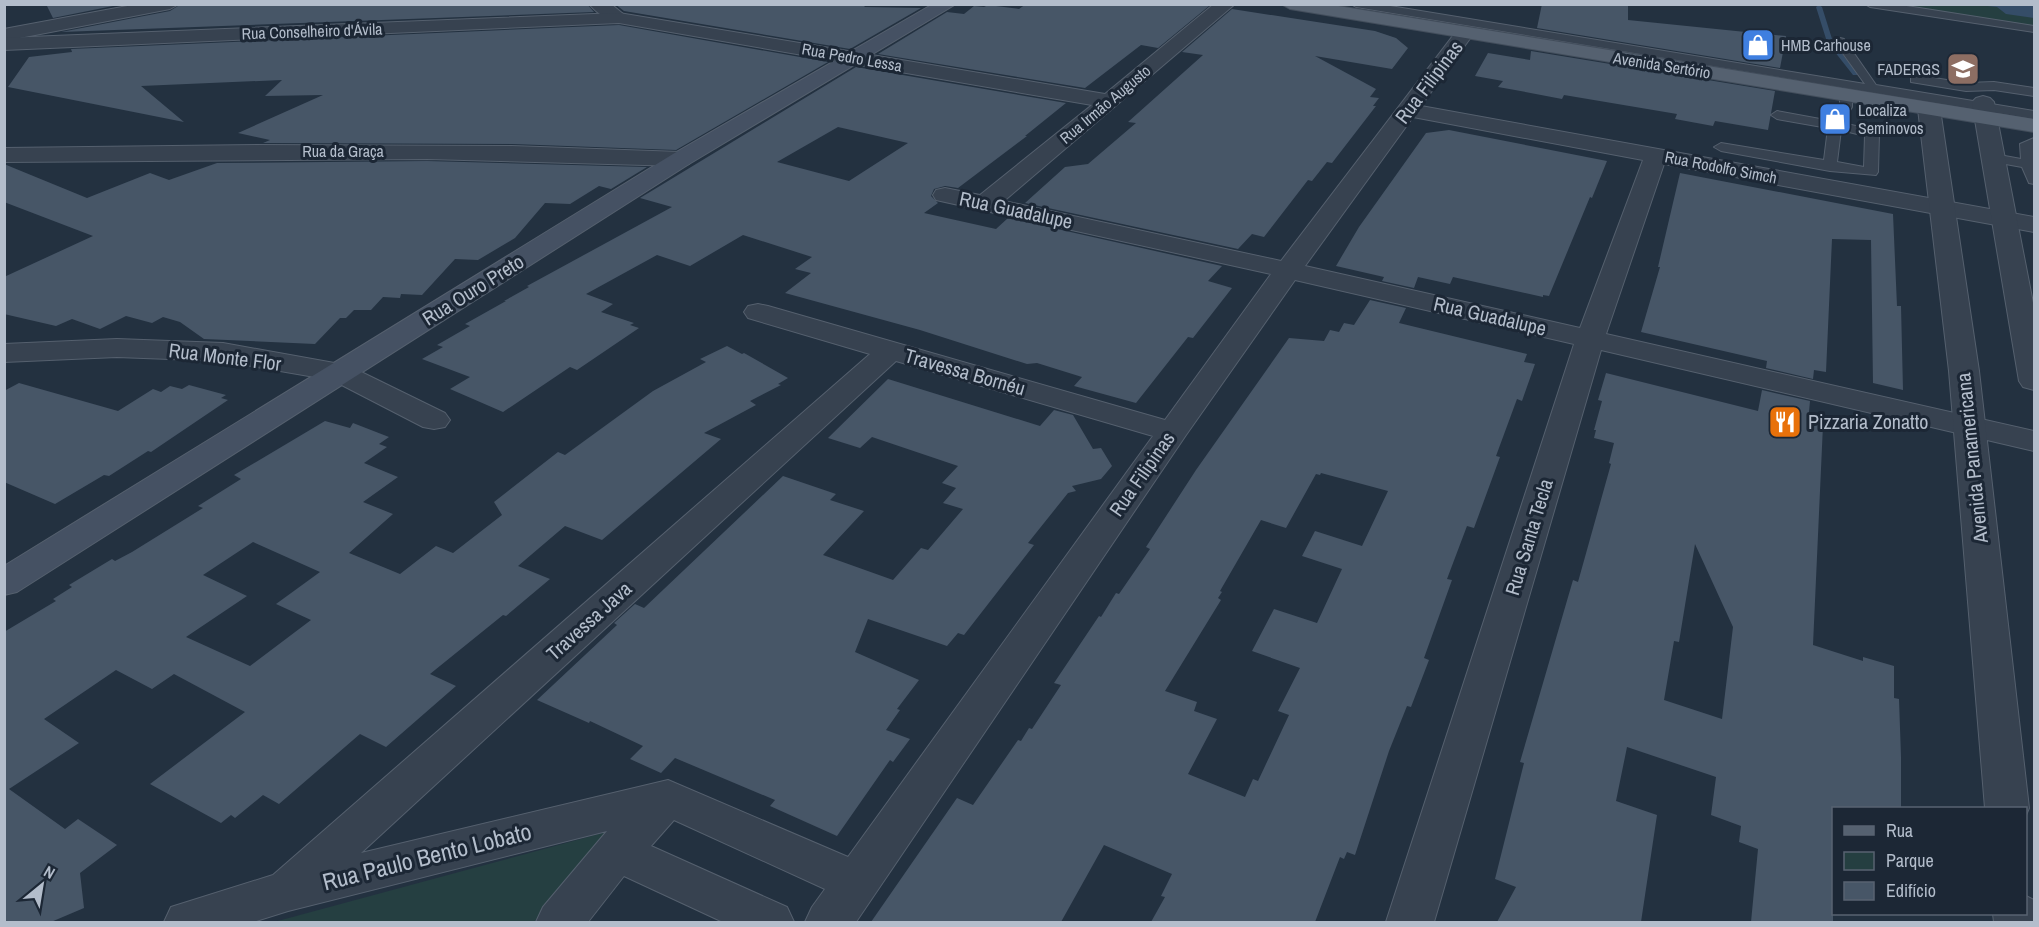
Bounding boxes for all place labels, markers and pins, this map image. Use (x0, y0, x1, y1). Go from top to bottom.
shop icon: HMB Carhouse (1740, 27, 1776, 63)
place label: HMB Carhouse (1781, 34, 1871, 56)
school or university icon: FADERGS (1945, 51, 1981, 87)
place label: FADERGS (1877, 58, 1940, 80)
place label: Localiza Seminovos (1858, 99, 1924, 139)
shop icon: Localiza Seminovos (1817, 101, 1853, 137)
restaurant icon: Pizzaria Zonatto (1767, 404, 1803, 440)
place label: Pizzaria Zonatto (1808, 408, 1928, 435)

